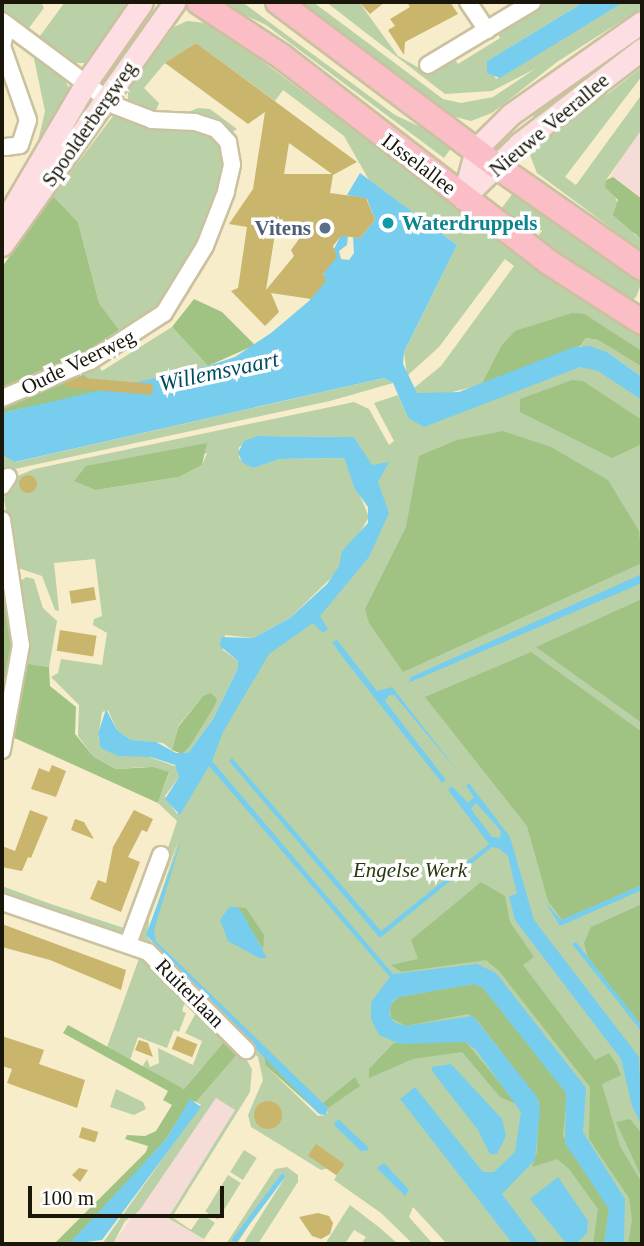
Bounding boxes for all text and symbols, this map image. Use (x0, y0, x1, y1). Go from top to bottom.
street label: Spoolderbergweg (36, 56, 142, 192)
street label: Nieuwe Veerallee (484, 68, 614, 182)
street label: IJsselallee (377, 128, 461, 200)
place label: Waterdruppels (402, 210, 537, 236)
place label: Vitens (255, 215, 311, 241)
marker: Waterdruppels (380, 215, 396, 231)
marker: Vitens (317, 220, 333, 236)
street label: Oude Veerweg (17, 323, 139, 401)
water label: Willemsvaart (157, 346, 281, 398)
park label: Engelse Werk (353, 857, 467, 883)
street label: Ruiterlaan (150, 953, 230, 1033)
scale bar (32, 1172, 228, 1216)
text: 100 m (41, 1186, 94, 1210)

